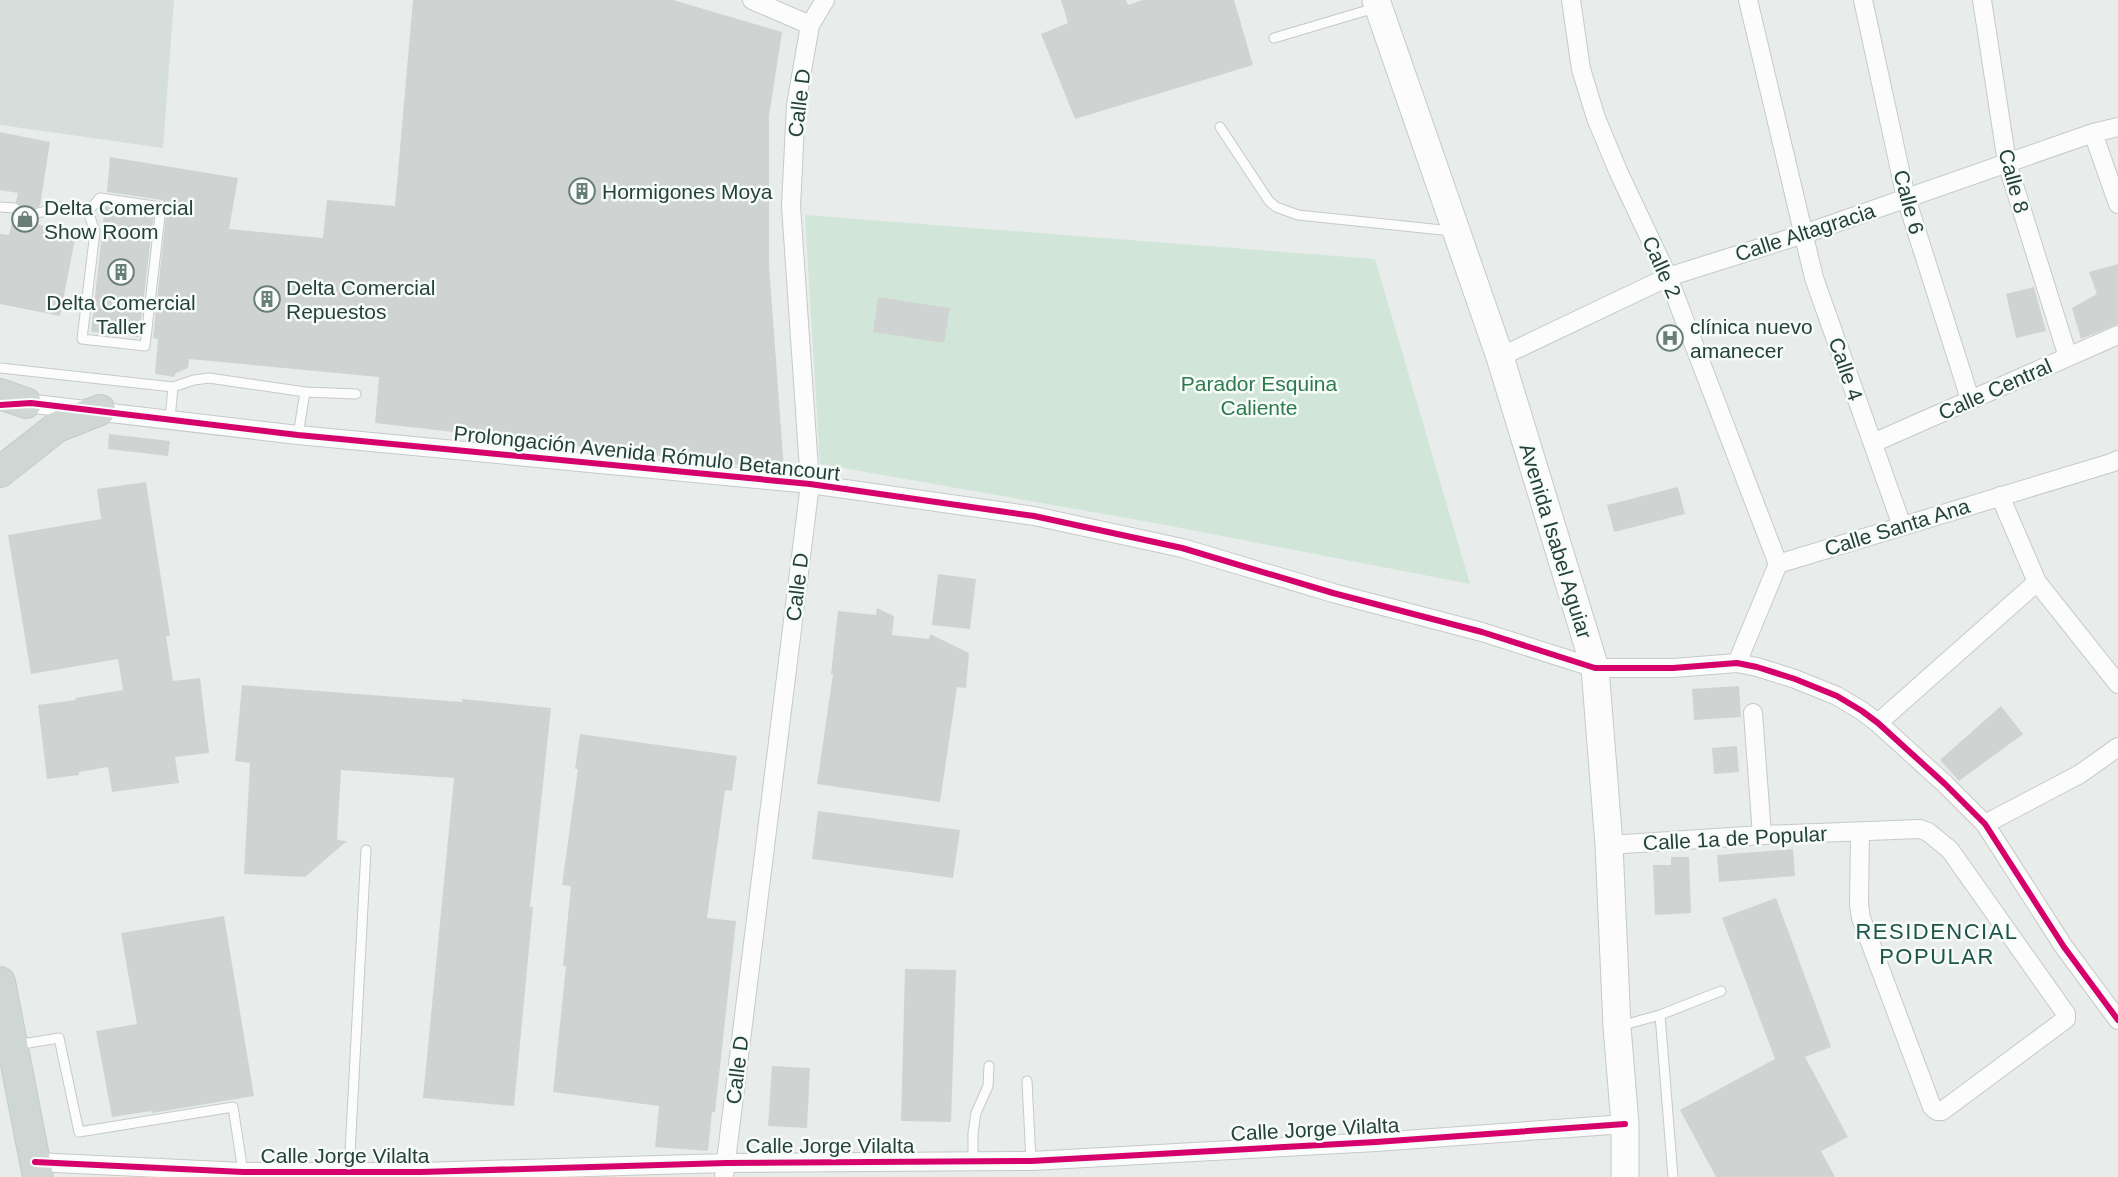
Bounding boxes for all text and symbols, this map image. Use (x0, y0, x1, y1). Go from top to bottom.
street label: Calle D (783, 67, 815, 139)
street label: Calle 8 (1994, 146, 2034, 216)
street label: Calle 6 (1889, 167, 1929, 237)
building icon: Hormigones Moya (567, 176, 597, 206)
place label: Hormigones Moya (602, 180, 773, 203)
place label: Delta Comercial Show Room (44, 196, 193, 243)
street label: Calle Altagracia (1732, 198, 1878, 265)
shop icon: Delta Comercial Show Room (10, 204, 40, 234)
street label: Calle 2 (1638, 232, 1686, 302)
building icon: Delta Comercial Taller (106, 257, 136, 287)
place label: Delta Comercial Repuestos (286, 276, 435, 323)
building icon: Delta Comercial Repuestos (252, 284, 282, 314)
place label: Delta Comercial Taller (46, 291, 196, 338)
place label: clínica nuevo amanecer (1690, 315, 1813, 362)
hospital icon: clínica nuevo amanecer (1655, 323, 1685, 353)
street label: Calle 4 (1824, 334, 1868, 404)
street label: Calle Central (1935, 354, 2055, 424)
park label: Parador Esquina Caliente (1181, 372, 1338, 419)
street label: Prolongación Avenida Rómulo Betancourt (453, 421, 841, 485)
street label: Avenida Isabel Aguiar (1515, 441, 1597, 641)
street label: Calle Santa Ana (1822, 494, 1973, 560)
street label: Calle D (781, 551, 813, 623)
street label: Calle 1a de Popular (1642, 822, 1828, 854)
district label: RESIDENCIAL POPULAR (1855, 919, 2019, 969)
street label: Calle D (721, 1034, 753, 1106)
street label: Calle Jorge Vilalta (1230, 1113, 1400, 1145)
street label: Calle Jorge Vilalta (746, 1134, 915, 1157)
street label: Calle Jorge Vilalta (261, 1144, 430, 1167)

